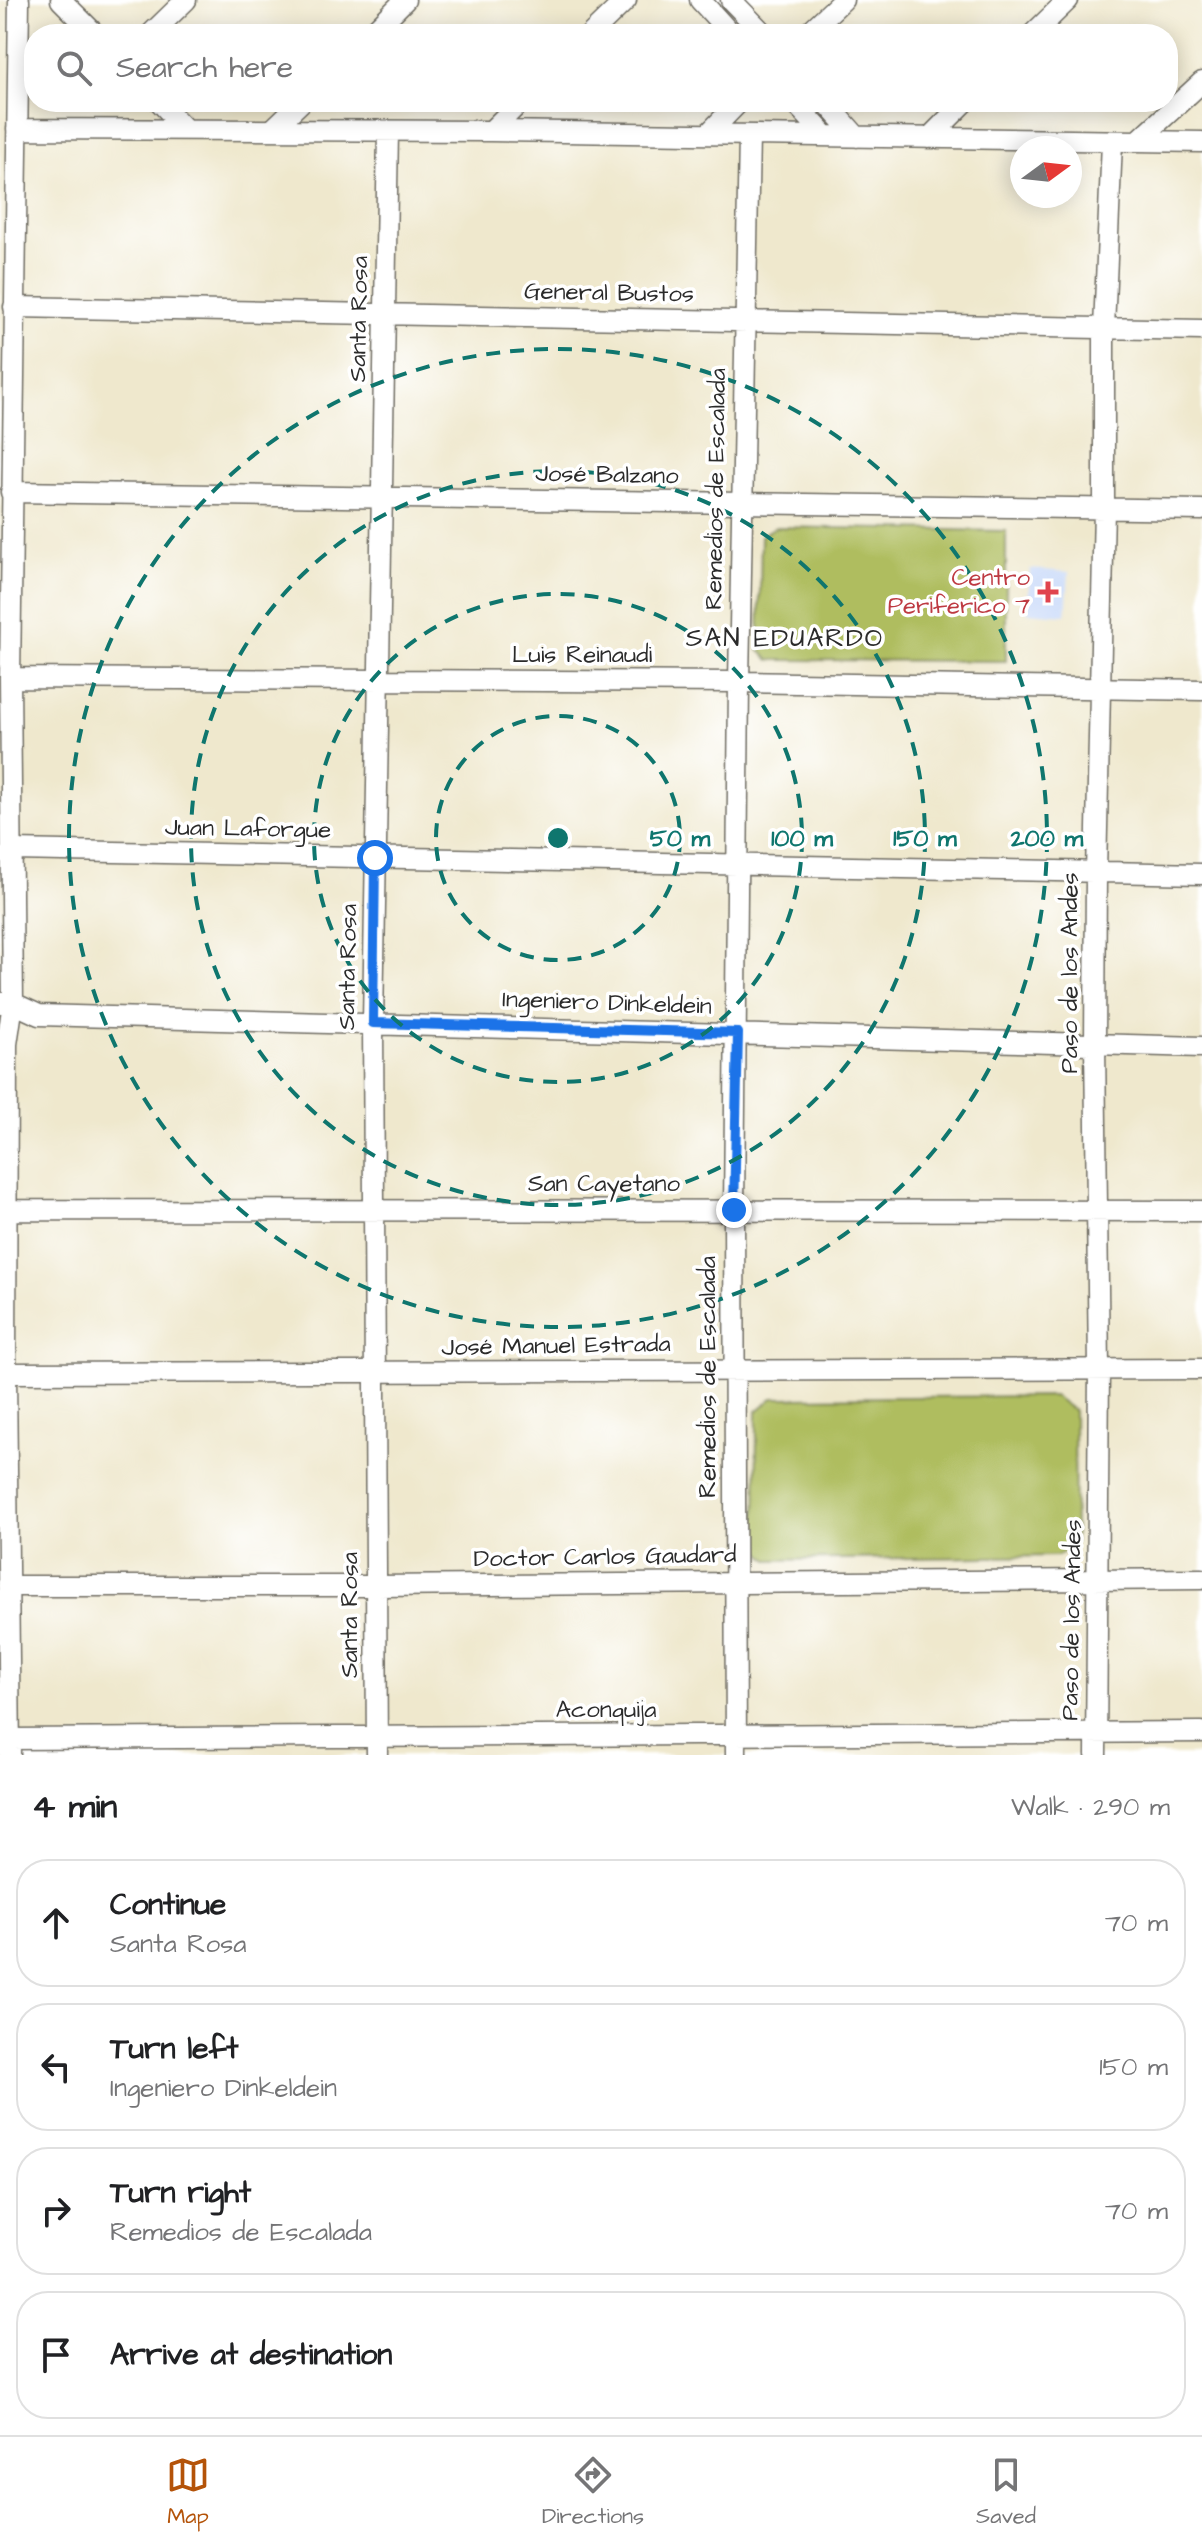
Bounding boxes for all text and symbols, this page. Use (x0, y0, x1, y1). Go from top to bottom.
search box (24, 24, 1178, 112)
icon: search (52, 46, 96, 90)
text: Search here (116, 47, 293, 89)
north arrow (1010, 136, 1082, 208)
street label: Santa Rosa (341, 256, 377, 382)
street label: General Bustos (524, 275, 694, 311)
street label: Remedios de Escalada (697, 368, 735, 610)
street label: José Balzano (535, 457, 680, 493)
place label: Centro Periferico 7 (888, 561, 1031, 623)
marker: Centro Periferico 7 (1037, 581, 1059, 603)
district label: SAN EDUARDO (686, 620, 884, 656)
street label: Luis Reinaudi (512, 638, 652, 672)
street label: Juan Laforgue (165, 811, 331, 848)
text: 50 m (650, 822, 711, 856)
text: 100 m (771, 822, 833, 856)
text: 150 m (893, 822, 957, 856)
text: 200 m (1010, 822, 1083, 856)
centre of rings (544, 824, 572, 852)
route start (357, 840, 393, 876)
street label: Paso de los Andes (1053, 872, 1087, 1074)
street label: Santa Rosa (330, 904, 366, 1030)
street label: Ingeniero Dinkeldein (502, 982, 712, 1025)
street label: San Cayetano (528, 1167, 681, 1202)
route end (716, 1192, 752, 1228)
street label: Remedios de Escalada (691, 1256, 725, 1498)
street label: José Manuel Estrada (441, 1327, 671, 1365)
street label: Paso de los Andes (1053, 1519, 1091, 1721)
street label: Doctor Carlos Gaudard (473, 1538, 737, 1576)
street label: Santa Rosa (333, 1552, 367, 1678)
street label: Aconquija (556, 1693, 656, 1727)
text: 4 min (32, 1783, 117, 1831)
text: Walk · 290 m (1011, 1789, 1170, 1825)
text: Continue (110, 1884, 226, 1926)
icon: ahead (34, 1901, 78, 1945)
text: 70 m (1105, 1905, 1168, 1941)
text: Santa Rosa (110, 1926, 247, 1962)
text: Turn left (110, 2028, 238, 2070)
icon: left (34, 2045, 78, 2089)
text: 150 m (1099, 2049, 1168, 2085)
text: Ingeniero Dinkeldein (110, 2070, 337, 2106)
text: Turn right (110, 2172, 251, 2214)
icon: right (34, 2189, 78, 2233)
text: 70 m (1105, 2193, 1168, 2229)
text: Remedios de Escalada (110, 2214, 372, 2250)
icon: arrive (34, 2333, 78, 2377)
text: Arrive at destination (110, 2334, 392, 2376)
tab: Map (166, 2453, 210, 2532)
tab: Directions (542, 2453, 644, 2532)
tab: Saved (976, 2453, 1036, 2532)

